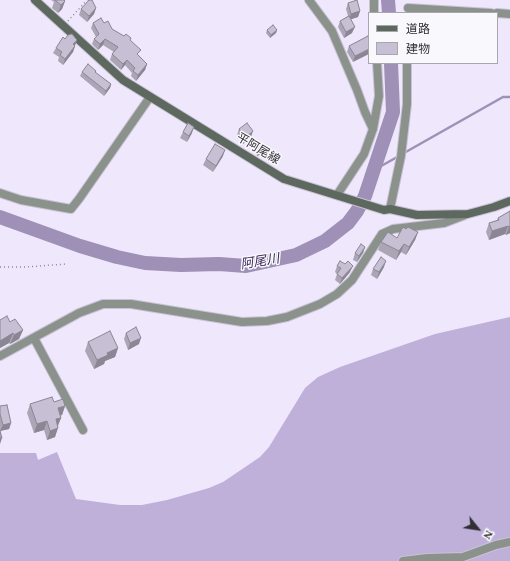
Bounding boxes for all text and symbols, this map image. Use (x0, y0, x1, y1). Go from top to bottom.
legend (368, 12, 498, 64)
text: 道路 (406, 22, 430, 36)
text: 建物 (406, 42, 430, 56)
street label: 平阿尾線 (234, 130, 282, 168)
water label: 阿尾川 (240, 251, 280, 273)
north arrow (458, 509, 498, 549)
text: N (481, 529, 496, 541)

